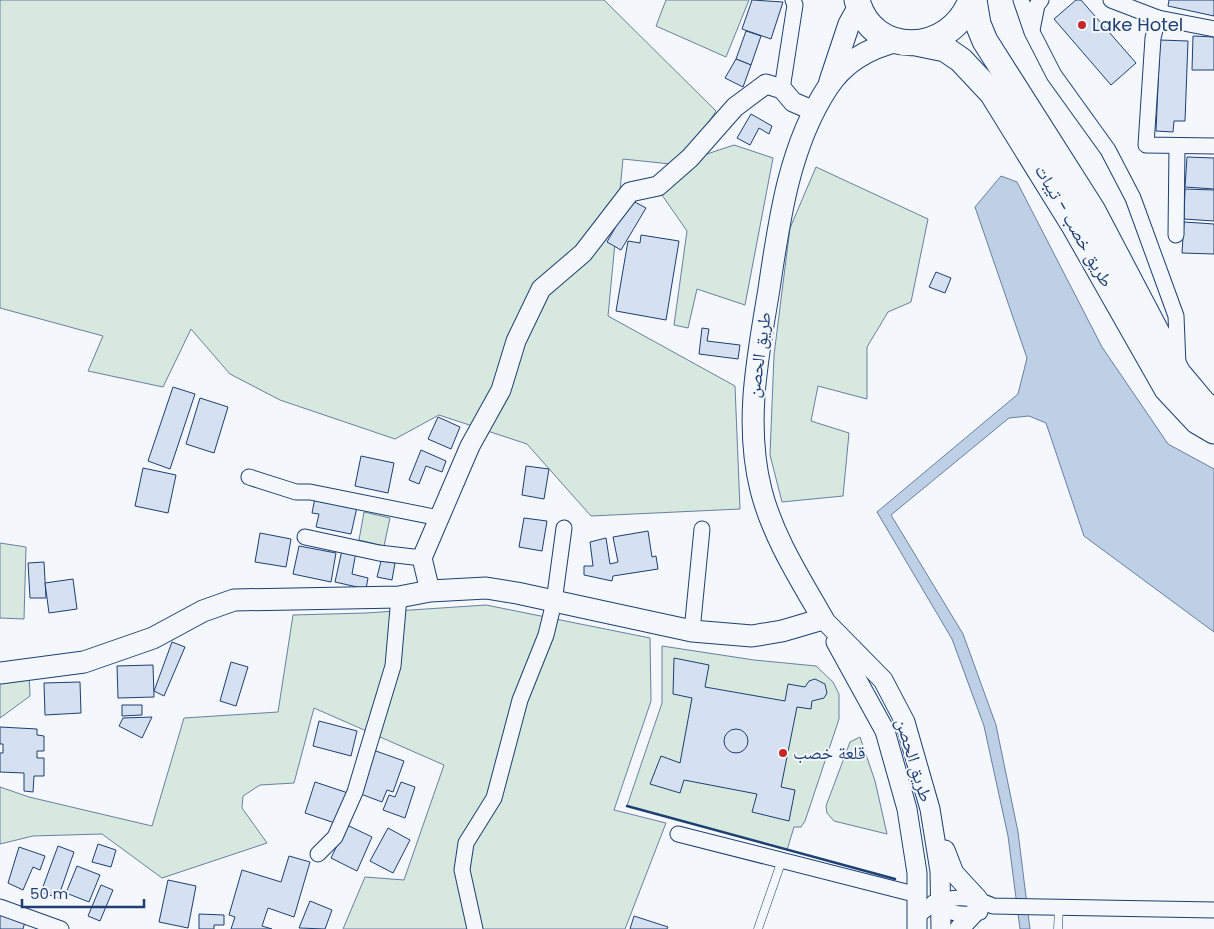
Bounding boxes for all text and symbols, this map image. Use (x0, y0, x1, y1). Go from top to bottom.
place label: Lake Hotel (1092, 12, 1183, 37)
marker: Lake Hotel (1076, 19, 1088, 31)
street label: طريق خصب - تيبات (1029, 160, 1120, 292)
street label: طريق الحصن (740, 310, 777, 399)
street label: طريق الحصن (890, 715, 939, 805)
place label: قلعة خصب (793, 740, 866, 765)
marker: قلعة خصب (777, 747, 789, 759)
scale bar (22, 876, 145, 908)
text: 50 m (30, 883, 68, 904)

